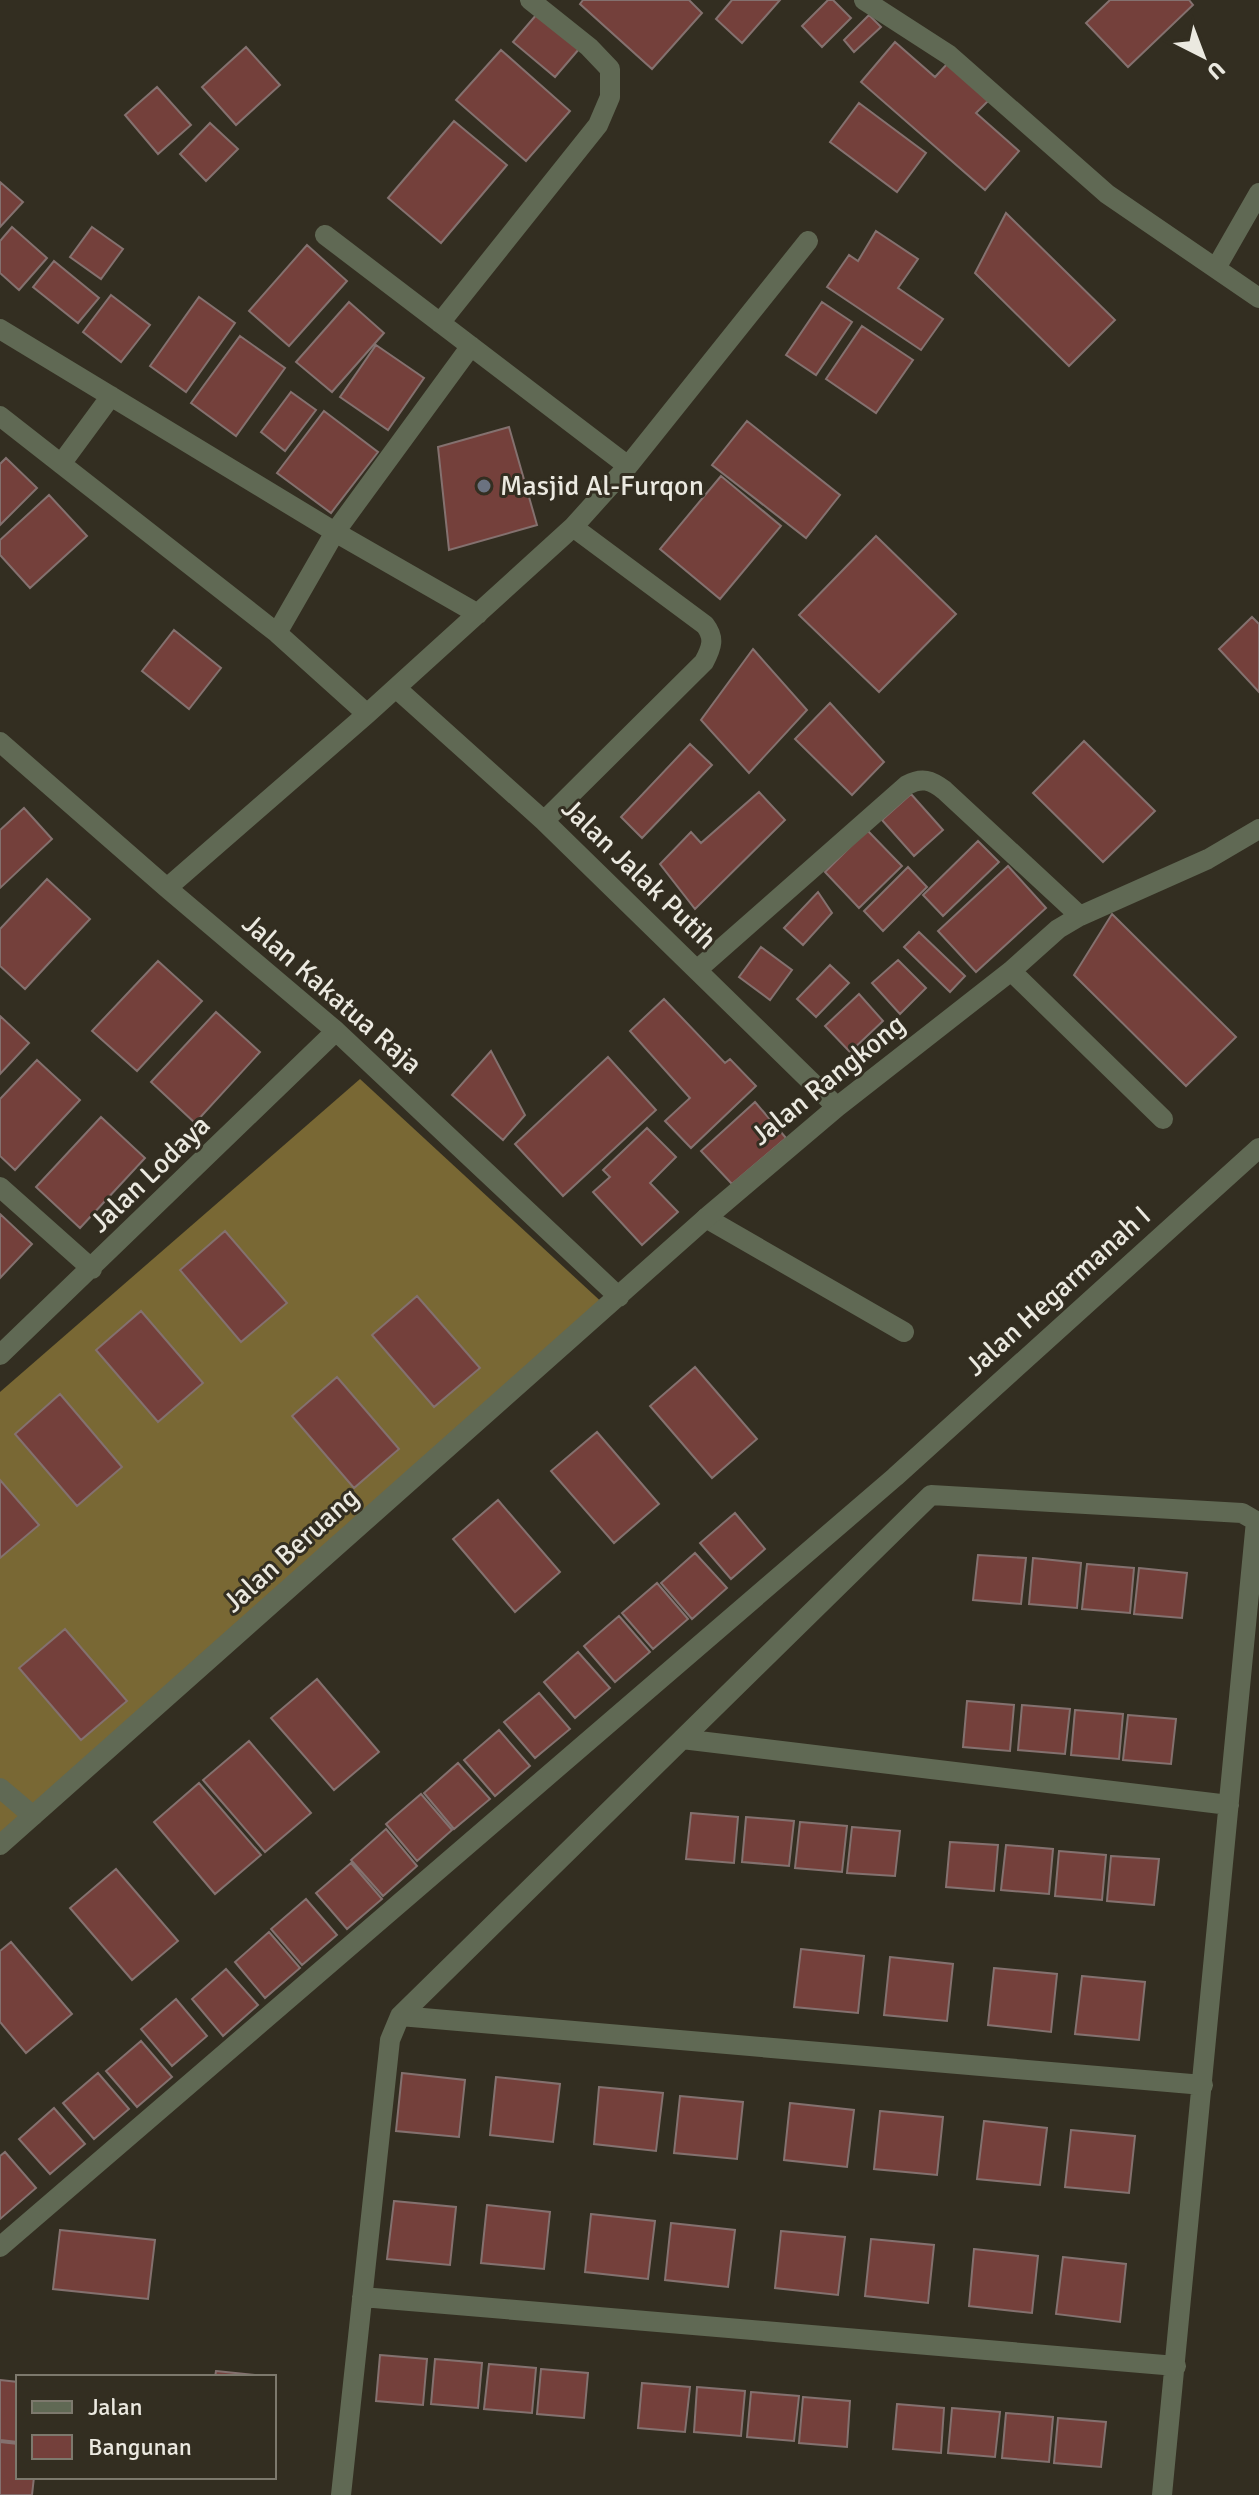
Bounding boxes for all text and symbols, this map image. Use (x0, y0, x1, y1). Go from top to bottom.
north arrow (1163, 16, 1243, 96)
text: U (1202, 55, 1231, 85)
place label: Masjid Al-Furqon (500, 469, 704, 503)
marker: Masjid Al-Furqon (475, 477, 493, 495)
street label: Jalan Jalak Putih (554, 792, 724, 956)
street label: Jalan Kakatua Raja (235, 907, 429, 1081)
street label: Jalan Rangkong (744, 1007, 912, 1153)
street label: Jalan Lodaya (83, 1108, 217, 1240)
street label: Jalan Hegarmanah I (958, 1199, 1158, 1383)
street label: Jalan Beruang (216, 1480, 366, 1620)
legend (16, 2375, 276, 2479)
text: Jalan (88, 2392, 143, 2422)
text: Bangunan (88, 2432, 192, 2462)

